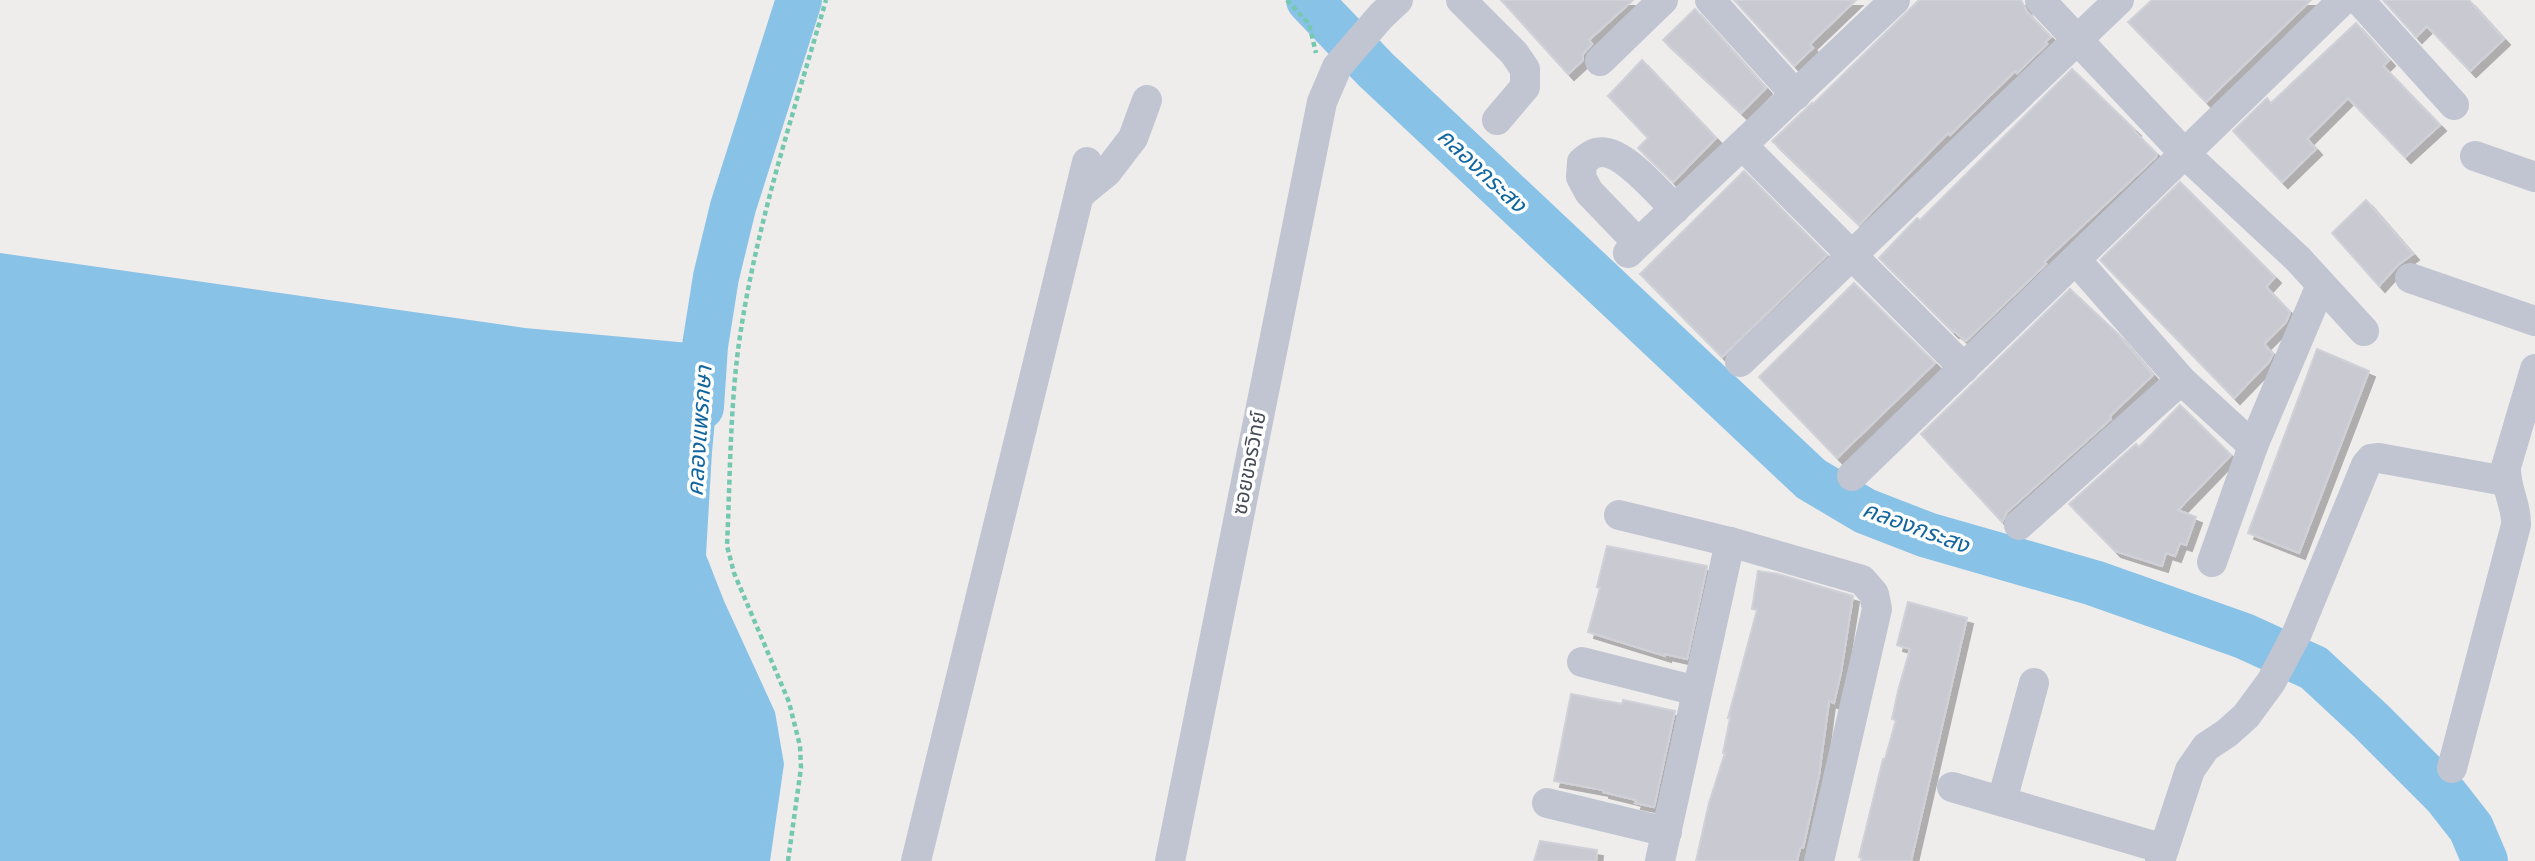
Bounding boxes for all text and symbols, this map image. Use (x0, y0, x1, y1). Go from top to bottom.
water label: คลองกระสง (1432, 123, 1533, 219)
water label: คลองแพรกษา (681, 363, 718, 497)
street label: ซอยขจรวิทย์ (1227, 409, 1271, 517)
water label: คลองกระสง (1859, 496, 1974, 560)

